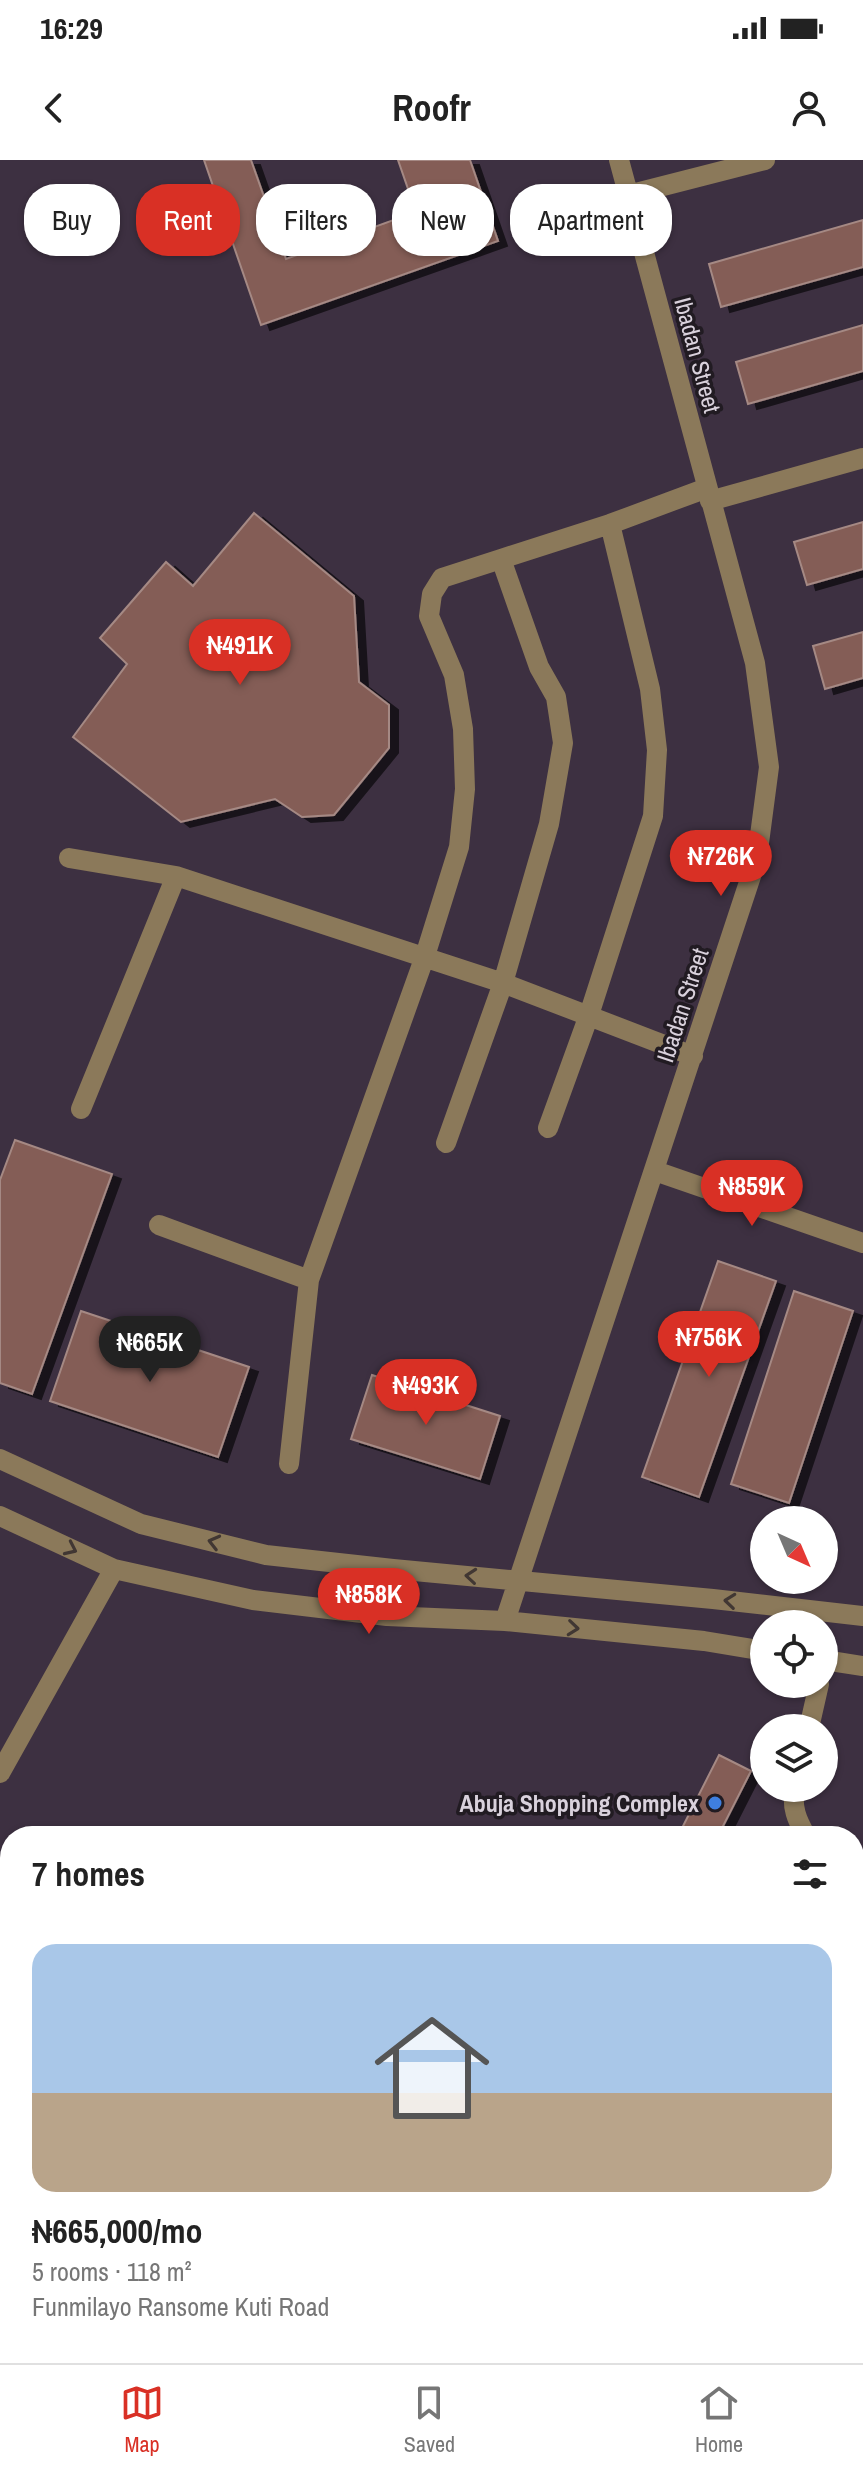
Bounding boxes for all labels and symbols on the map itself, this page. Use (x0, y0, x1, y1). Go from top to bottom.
street label: Ibadan Street (667, 294, 729, 417)
pin: ₦491K (184, 619, 296, 687)
pin: ₦726K (665, 830, 777, 898)
street label: Ibadan Street (649, 943, 716, 1066)
pin: ₦859K (696, 1160, 808, 1228)
pin: ₦756K (653, 1311, 765, 1379)
pin: ₦665K (94, 1316, 206, 1384)
pin: ₦493K (370, 1359, 482, 1427)
north arrow (750, 1506, 838, 1594)
one-way arrow (207, 1534, 221, 1551)
one-way arrow (62, 1539, 77, 1555)
one-way arrow (464, 1567, 477, 1584)
pin: ₦858K (313, 1568, 425, 1636)
one-way arrow (723, 1592, 736, 1609)
one-way arrow (567, 1619, 580, 1636)
place label: Abuja Shopping Complex (460, 1787, 699, 1819)
marker: Abuja Shopping Complex (706, 1794, 724, 1812)

